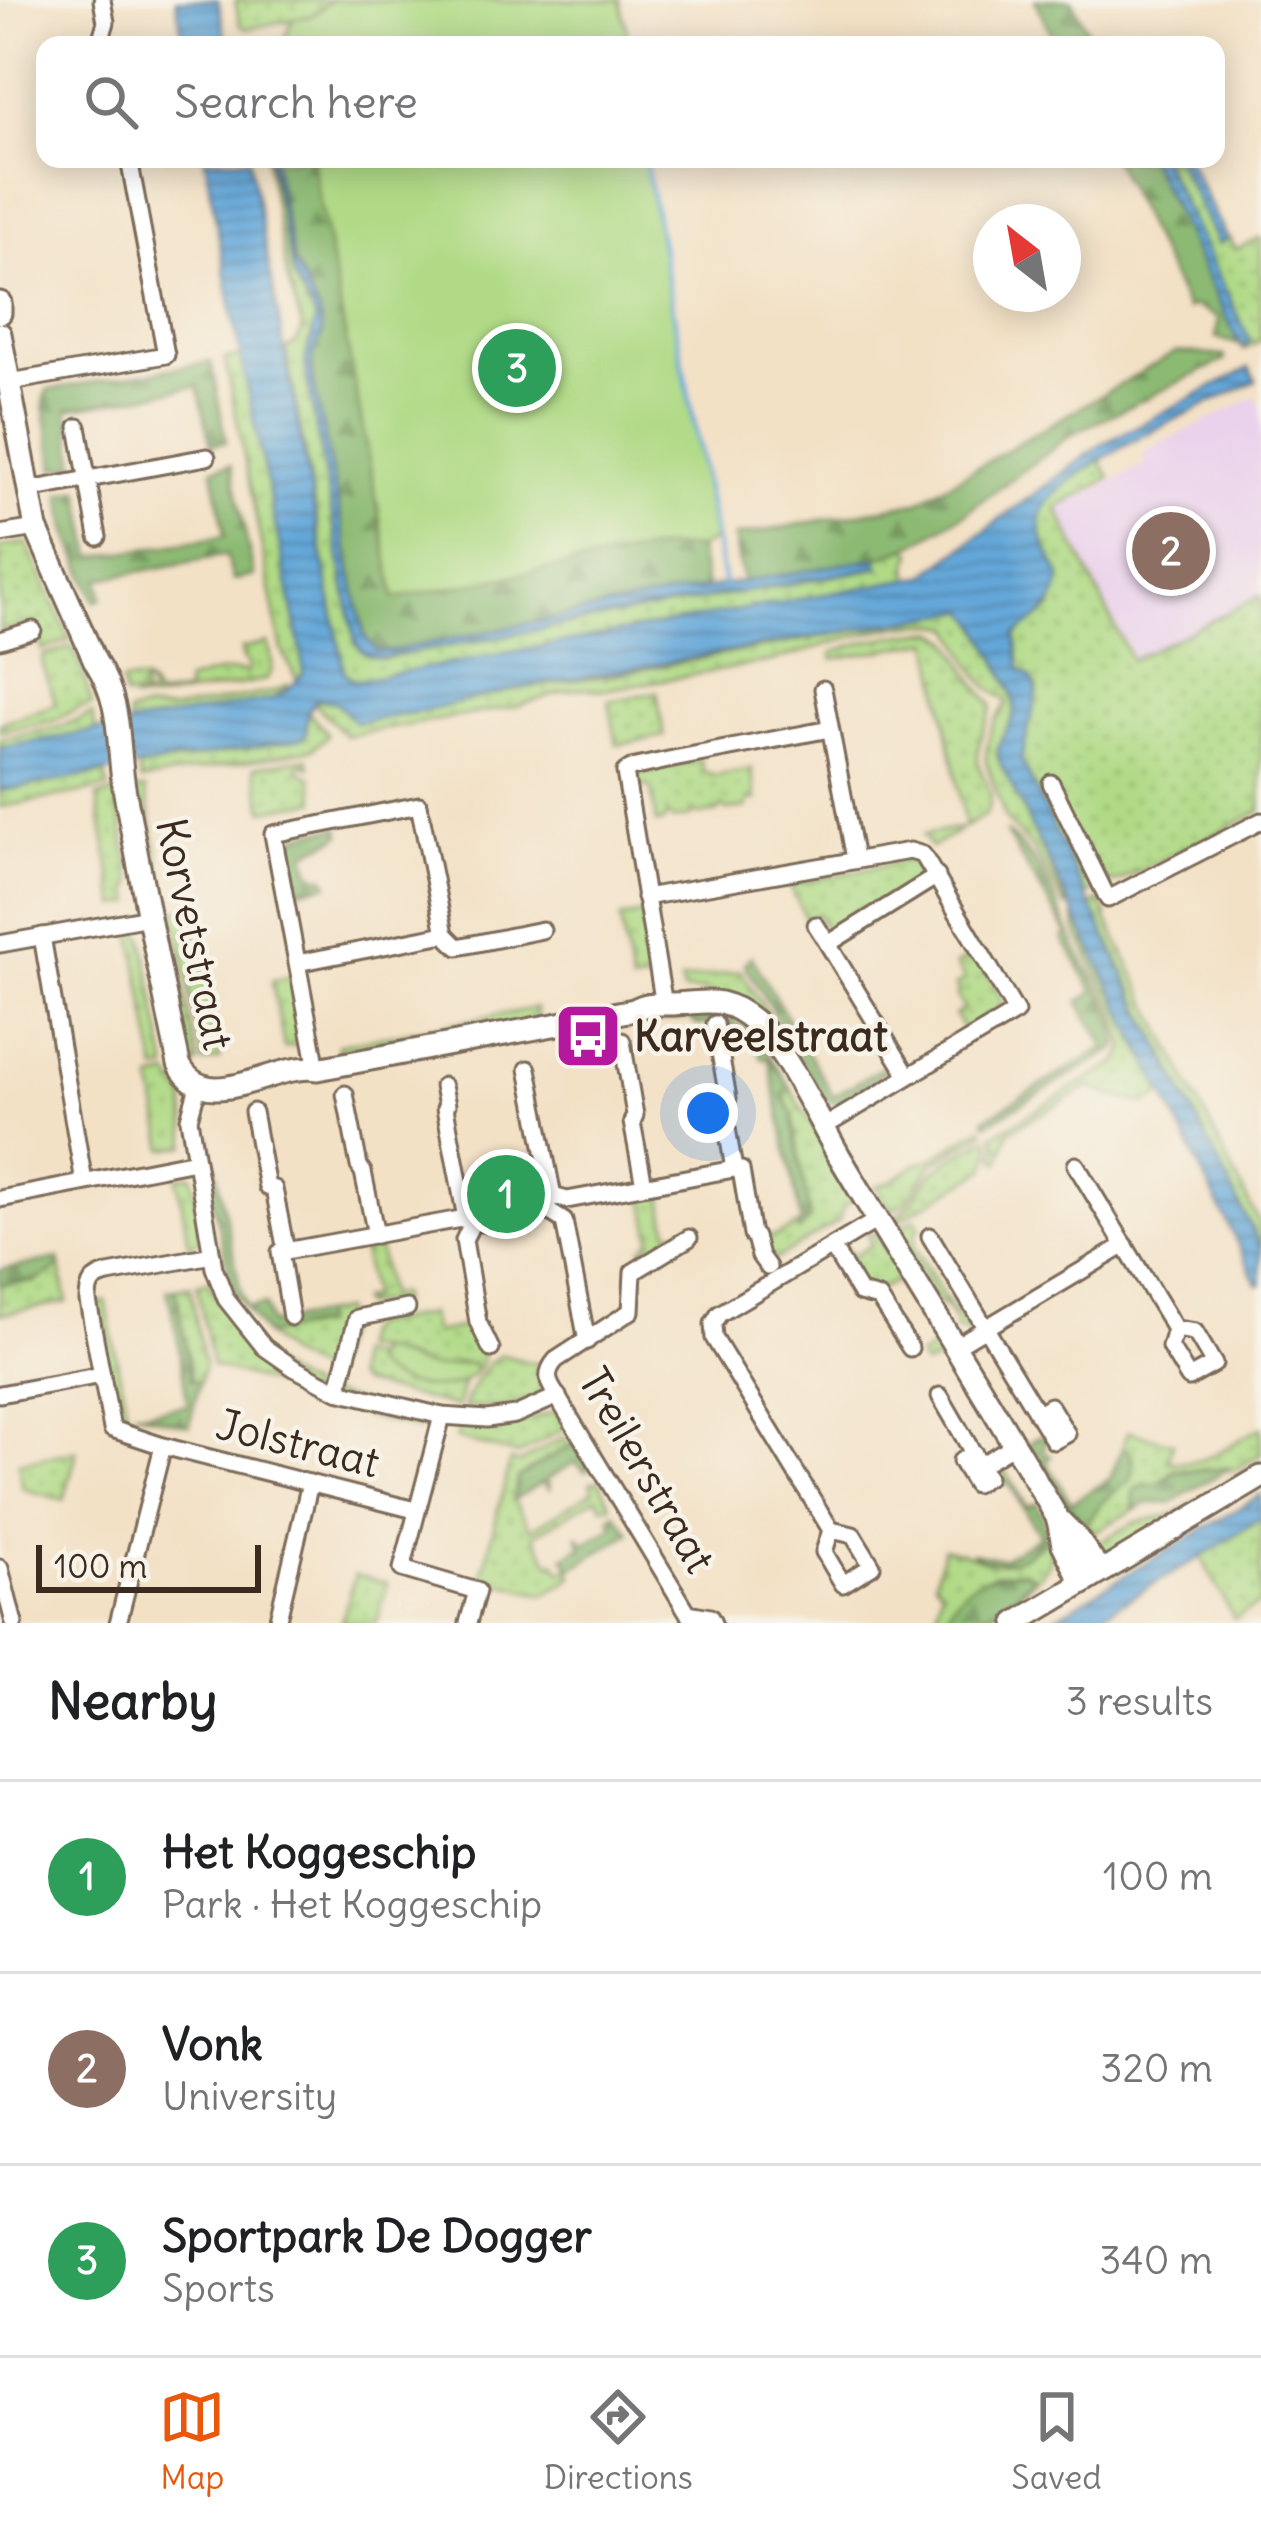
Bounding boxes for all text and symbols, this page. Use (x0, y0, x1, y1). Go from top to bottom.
search box (36, 36, 1225, 168)
icon: search (78, 69, 144, 135)
text: Search here (174, 74, 418, 130)
north arrow (973, 204, 1081, 312)
pin: 3 (478, 323, 556, 413)
pin: 2 (1132, 506, 1210, 596)
street label: Korvetstraat (145, 814, 245, 1054)
bus stop icon: Karveelstraat (553, 1001, 623, 1071)
place label: Karveelstraat (634, 1010, 888, 1062)
your location (678, 1083, 738, 1143)
pin: 1 (467, 1149, 545, 1239)
street label: Treilerstraat (567, 1358, 727, 1582)
street label: Jolstraat (211, 1398, 385, 1488)
scale bar (36, 1539, 261, 1592)
text: 100 m (54, 1545, 147, 1587)
text: Nearby (48, 1669, 217, 1733)
text: 3 results (1066, 1677, 1213, 1726)
text: Het Koggeschip (162, 1824, 476, 1880)
text: 1 (79, 1852, 95, 1901)
text: 100 m (1103, 1852, 1213, 1901)
text: Park · Het Koggeschip (162, 1880, 542, 1929)
text: Vonk (162, 2016, 263, 2072)
text: 2 (76, 2044, 98, 2093)
text: 320 m (1100, 2044, 1213, 2093)
text: University (162, 2072, 337, 2121)
text: Sportpark De Dogger (162, 2208, 592, 2264)
text: 3 (76, 2236, 98, 2285)
text: 340 m (1099, 2236, 1213, 2285)
text: Sports (162, 2264, 275, 2313)
tab: Map (159, 2384, 225, 2498)
tab: Directions (544, 2384, 693, 2498)
tab: Saved (1011, 2384, 1102, 2498)

